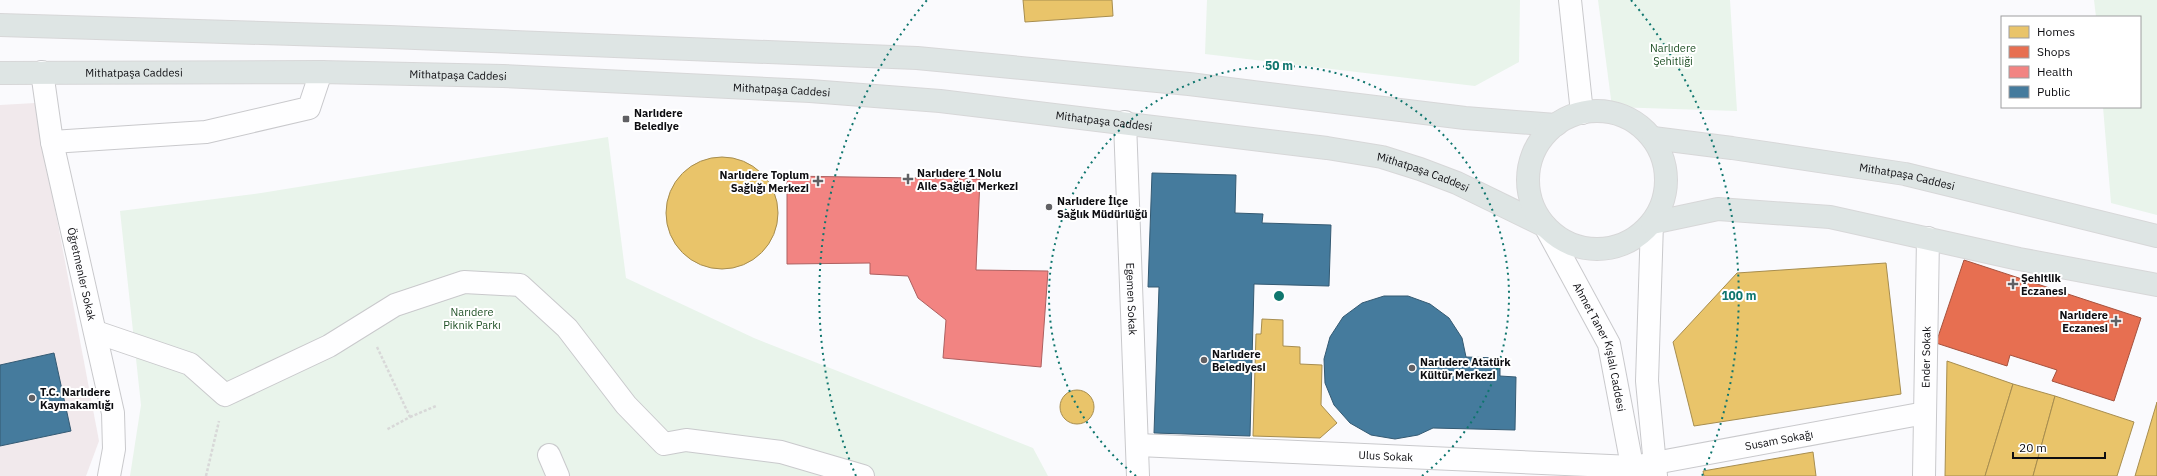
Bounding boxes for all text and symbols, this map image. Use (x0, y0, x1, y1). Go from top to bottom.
legend (2001, 16, 2141, 108)
text: Homes (2037, 24, 2075, 39)
park label: Narlıdere Şehitliği (1650, 41, 1696, 68)
text: Shops (2037, 44, 2070, 59)
text: 50 m (1265, 58, 1293, 73)
text: Health (2037, 64, 2073, 79)
street label: Mithatpaşa Caddesi (85, 65, 183, 80)
street label: Mithatpaşa Caddesi (409, 67, 507, 83)
street label: Mithatpaşa Caddesi (733, 80, 831, 100)
text: Public (2037, 84, 2070, 99)
place label: Narlıdere Belediye (634, 106, 683, 133)
street label: Mithatpaşa Caddesi (1055, 108, 1153, 134)
marker: Narlıdere Belediye (621, 114, 631, 124)
street label: Mithatpaşa Caddesi (1376, 149, 1472, 195)
street label: Mithatpaşa Caddesi (1858, 160, 1956, 193)
place label: Narlıdere 1 Nolu Aile Sağlığı Merkezi (917, 166, 1018, 193)
place label: Narlıdere Toplum Sağlığı Merkezi (719, 168, 809, 195)
marker: Narlıdere 1 Nolu Aile Sağlığı Merkezi (902, 173, 914, 185)
marker: Narlıdere Toplum Sağlığı Merkezi (812, 175, 824, 187)
place label: Narlıdere İlçe Sağlık Müdürlüğü (1057, 194, 1148, 221)
marker: Narlıdere İlçe Sağlık Müdürlüğü (1044, 202, 1054, 212)
street label: Öğretmenler Sokak (64, 226, 99, 322)
street label: Egemen Sokak (1123, 262, 1140, 336)
place label: Şehitlik Eczanesi (2021, 271, 2067, 298)
marker: Şehitlik Eczanesi (2008, 279, 2018, 289)
street label: Ahmet Taner Kışlalı Caddesi (1570, 280, 1629, 413)
text: 100 m (1721, 288, 1757, 303)
centre of rings (1272, 289, 1286, 303)
park label: Narıdere Piknik Parkı (443, 305, 501, 332)
place label: Narlıdere Eczanesi (2059, 308, 2108, 335)
marker: Narlıdere Eczanesi (2111, 316, 2121, 326)
street label: Ender Sokak (1918, 326, 1934, 388)
place label: Narlıdere Belediyesi (1212, 347, 1266, 374)
marker: Narlıdere Belediyesi (1199, 355, 1209, 365)
place label: Narlıdere Atatürk Kültür Merkezi (1420, 355, 1511, 382)
marker: Narlıdere Atatürk Kültür Merkezi (1407, 363, 1417, 373)
place label: T.C. Narlıdere Kaymakamlığı (40, 385, 114, 412)
marker: T.C. Narlıdere Kaymakamlığı (27, 393, 37, 403)
street label: Susam Sokağı (1744, 427, 1814, 453)
scale bar (2013, 434, 2105, 460)
text: 20 m (2019, 440, 2047, 455)
street label: Ulus Sokak (1358, 448, 1414, 464)

